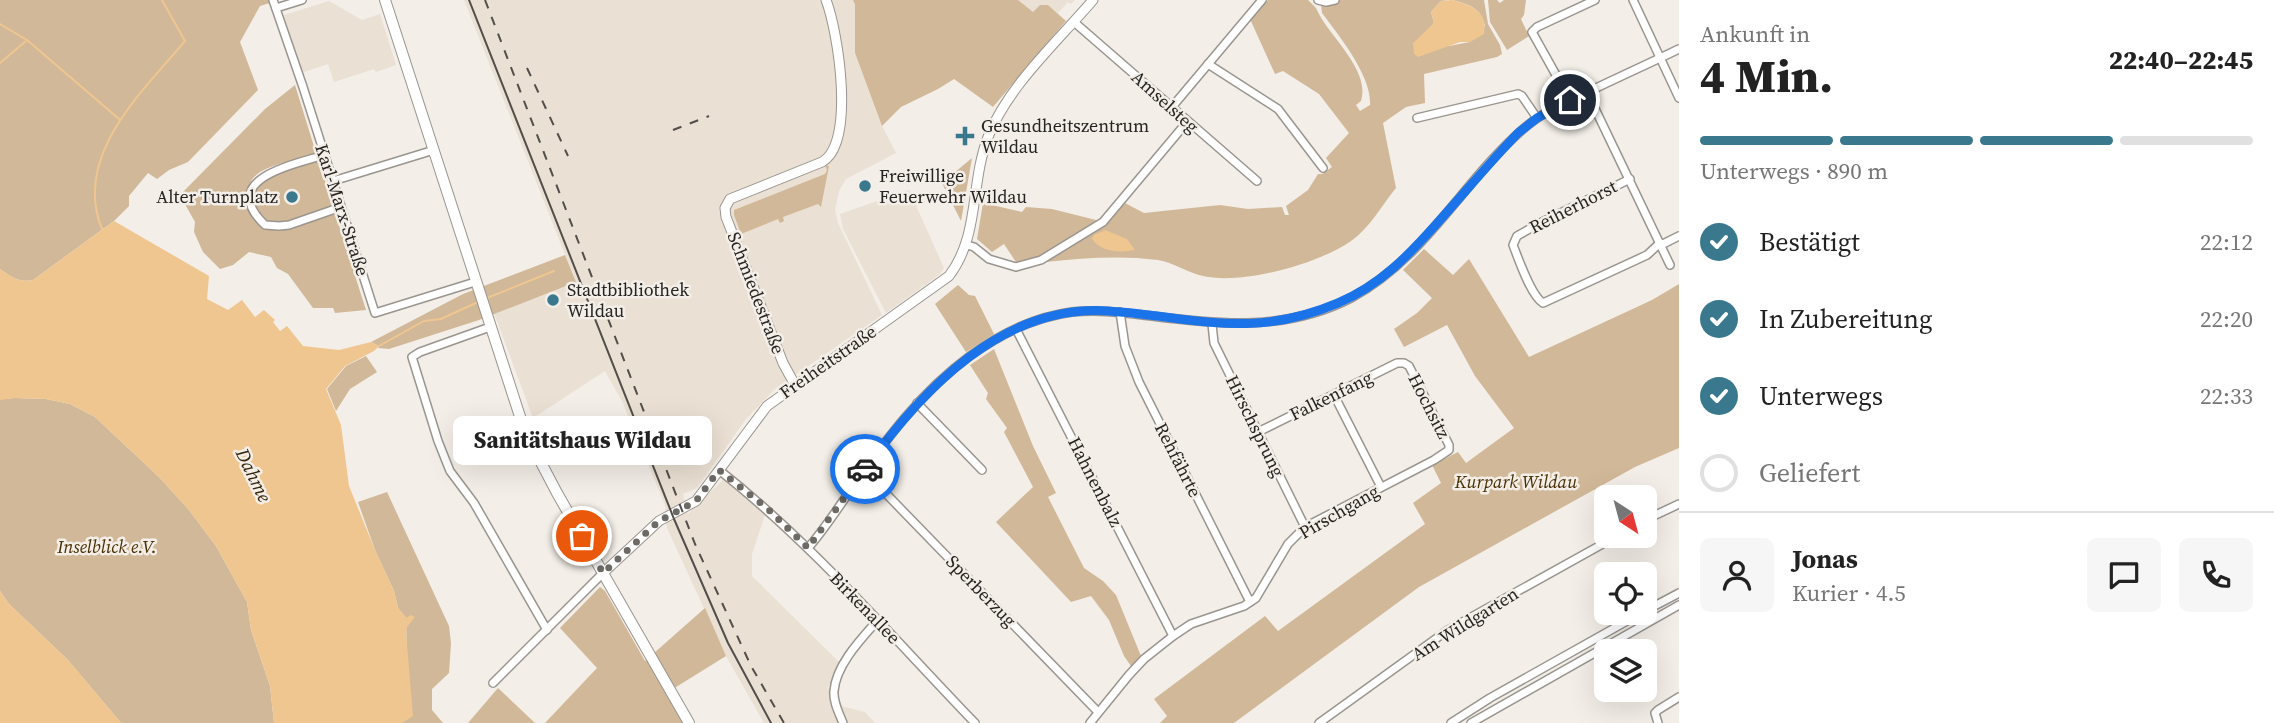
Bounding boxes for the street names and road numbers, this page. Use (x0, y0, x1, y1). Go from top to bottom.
street label: Amselsteg (1126, 65, 1204, 139)
street label: Karl-Marx-Straße (309, 141, 376, 279)
street label: Reiherhorst (1525, 174, 1621, 239)
street label: Schmiedestraße (722, 228, 791, 357)
street label: Freiheitstraße (774, 319, 881, 404)
street label: Falkenfang (1285, 365, 1376, 426)
street label: Hochsitz (1402, 369, 1457, 443)
street label: Hirschsprung (1220, 371, 1291, 481)
street label: Rehfährte (1149, 418, 1208, 501)
street label: Hahnenbalz (1062, 432, 1129, 531)
street label: Pirschgang (1294, 478, 1384, 545)
street label: Sperberzug (941, 549, 1022, 632)
street label: Birkenallee (824, 566, 906, 649)
street label: Am Wildgarten (1407, 581, 1523, 666)

